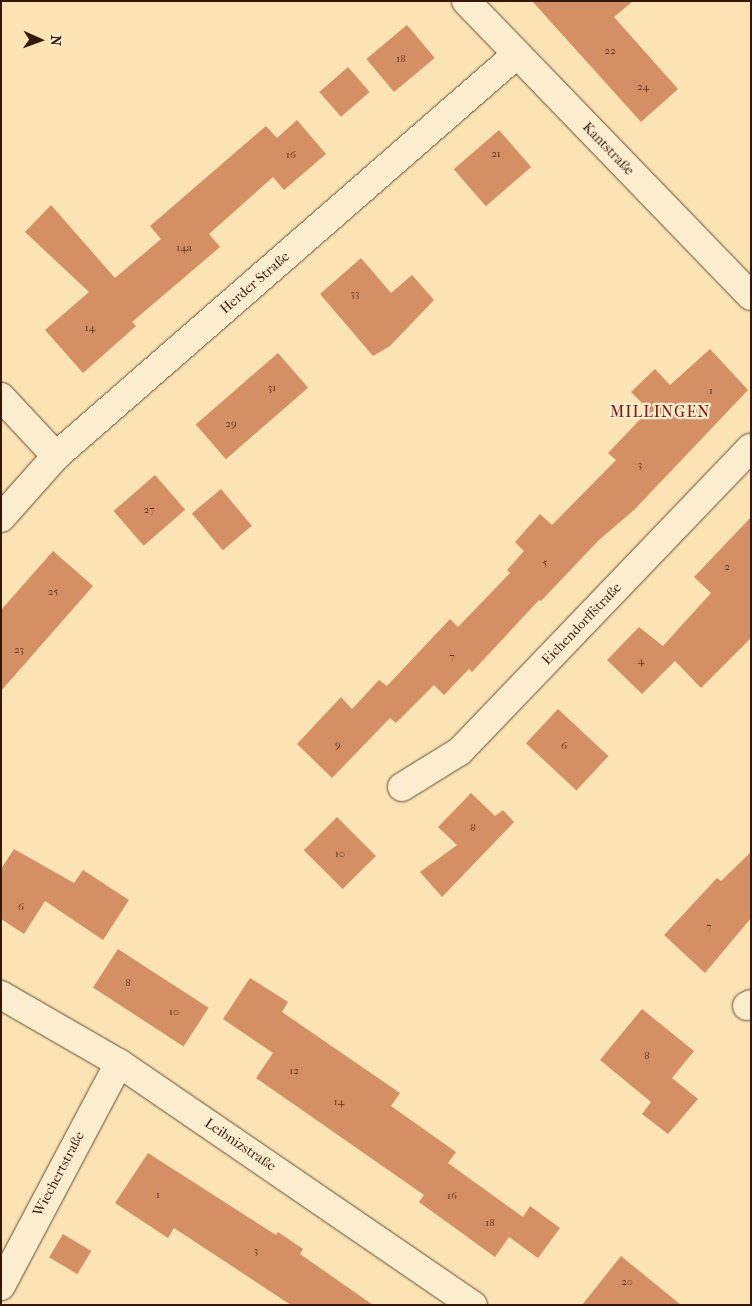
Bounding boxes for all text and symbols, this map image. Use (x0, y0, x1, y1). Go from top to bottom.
north arrow (15, 15, 65, 65)
text: N (47, 35, 64, 46)
house number: 22 (604, 44, 616, 58)
house number: 18 (396, 52, 406, 66)
house number: 24 (637, 80, 649, 94)
street label: Kantstraße (579, 119, 637, 179)
house number: 21 (491, 147, 501, 161)
house number: 16 (286, 148, 296, 162)
house number: 14a (176, 241, 192, 255)
street label: Herder Straße (217, 248, 293, 318)
house number: 33 (350, 287, 360, 301)
house number: 14 (85, 321, 95, 335)
house number: 31 (268, 381, 276, 395)
house number: 1 (709, 384, 713, 398)
district label: MILLINGEN (609, 402, 711, 422)
house number: 29 (225, 417, 237, 431)
house number: 3 (638, 458, 642, 472)
house number: 27 (144, 503, 154, 517)
house number: 5 (543, 556, 547, 570)
house number: 2 (724, 560, 730, 574)
street label: Eichendorffstraße (539, 579, 625, 669)
house number: 25 (48, 585, 58, 599)
house number: 23 (14, 643, 24, 657)
house number: 7 (449, 650, 455, 664)
house number: 4 (638, 654, 644, 668)
house number: 9 (335, 738, 341, 752)
house number: 6 (561, 739, 567, 753)
house number: 8 (470, 821, 476, 835)
house number: 10 (335, 847, 345, 861)
house number: 6 (18, 900, 24, 914)
house number: 7 (706, 920, 712, 934)
house number: 8 (125, 976, 131, 990)
house number: 10 (169, 1005, 179, 1019)
house number: 8 (644, 1049, 650, 1063)
house number: 12 (289, 1064, 299, 1078)
house number: 14 (334, 1095, 344, 1109)
street label: Leibnizstraße (201, 1115, 279, 1175)
street label: Wiechertstraße (30, 1129, 88, 1219)
house number: 1 (156, 1188, 160, 1202)
house number: 16 (447, 1189, 457, 1203)
house number: 18 (485, 1216, 495, 1230)
house number: 3 (254, 1244, 258, 1258)
house number: 20 (621, 1275, 633, 1289)

